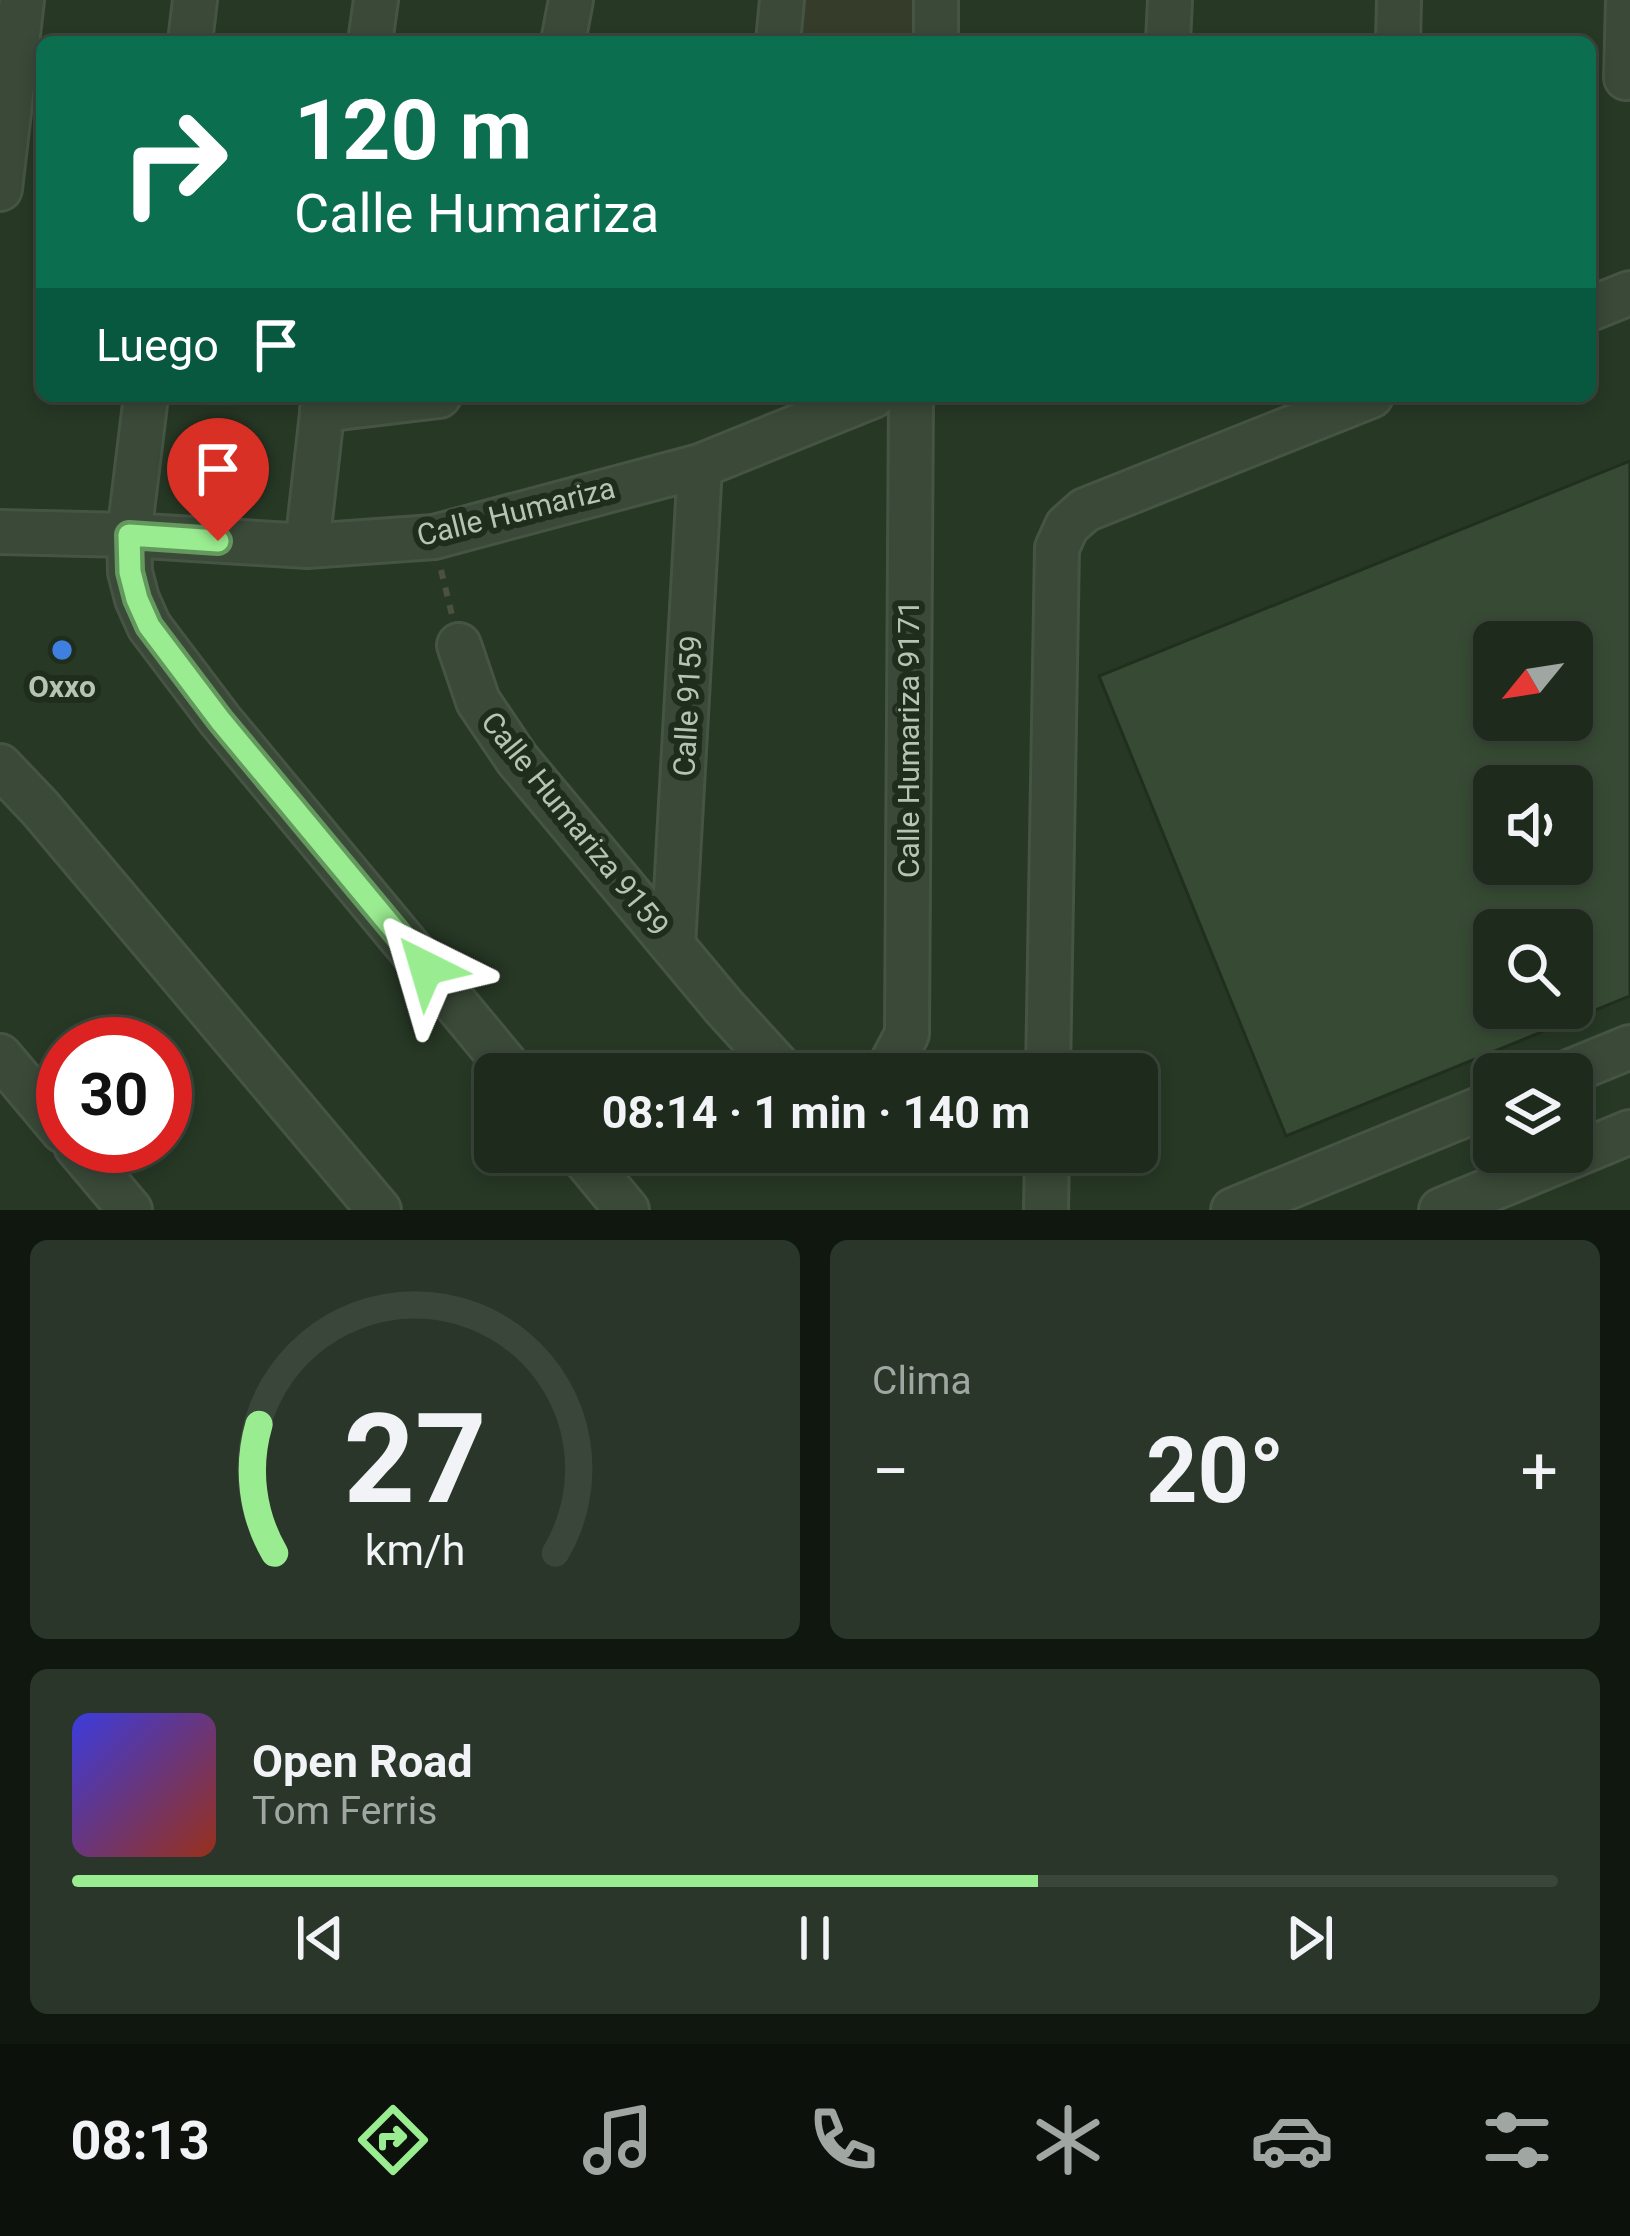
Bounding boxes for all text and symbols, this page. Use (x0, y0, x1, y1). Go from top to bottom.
text: 120 m (294, 81, 532, 180)
icon: right (96, 84, 252, 240)
text: Calle Humariza (294, 182, 659, 245)
icon: arrive (243, 312, 309, 378)
text: Luego (96, 319, 219, 372)
pin (167, 418, 269, 541)
icon: arrive (185, 436, 251, 502)
street label: Calle Humariza (413, 470, 619, 553)
street label: Calle Humariza 9171 (891, 600, 926, 878)
north arrow (1473, 621, 1593, 741)
map controls (1473, 621, 1593, 1173)
street label: Calle 9159 (666, 635, 709, 777)
marker: Oxxo (49, 637, 75, 663)
place label: Oxxo (28, 669, 96, 704)
street label: Calle Humariza 9159 (474, 705, 676, 943)
button: sound (1473, 765, 1593, 885)
position arrow (363, 905, 489, 1031)
button: search (1473, 909, 1593, 1029)
speed limit sign: 30 (36, 1017, 192, 1173)
button: layers (1473, 1053, 1593, 1173)
text: 08:14 · 1 min · 140 m (602, 1086, 1030, 1139)
text: Clima (872, 1358, 972, 1404)
text: 27 (343, 1386, 487, 1532)
text: 20° (1146, 1419, 1284, 1524)
text: − (872, 1433, 910, 1510)
text: + (1521, 1433, 1558, 1510)
text: km/h (365, 1524, 465, 1574)
text: Open Road (252, 1735, 473, 1788)
text: Tom Ferris (252, 1788, 437, 1834)
icon: previous (287, 1905, 353, 1971)
icon: pause (782, 1905, 848, 1971)
icon: next (1277, 1905, 1343, 1971)
icon: directions (351, 2098, 435, 2182)
icon: music (576, 2098, 660, 2182)
icon: phone (801, 2098, 885, 2182)
icon: climate (1026, 2098, 1110, 2182)
icon: car (1250, 2098, 1334, 2182)
icon: filters (1475, 2098, 1559, 2182)
text: 08:13 (70, 2109, 210, 2172)

